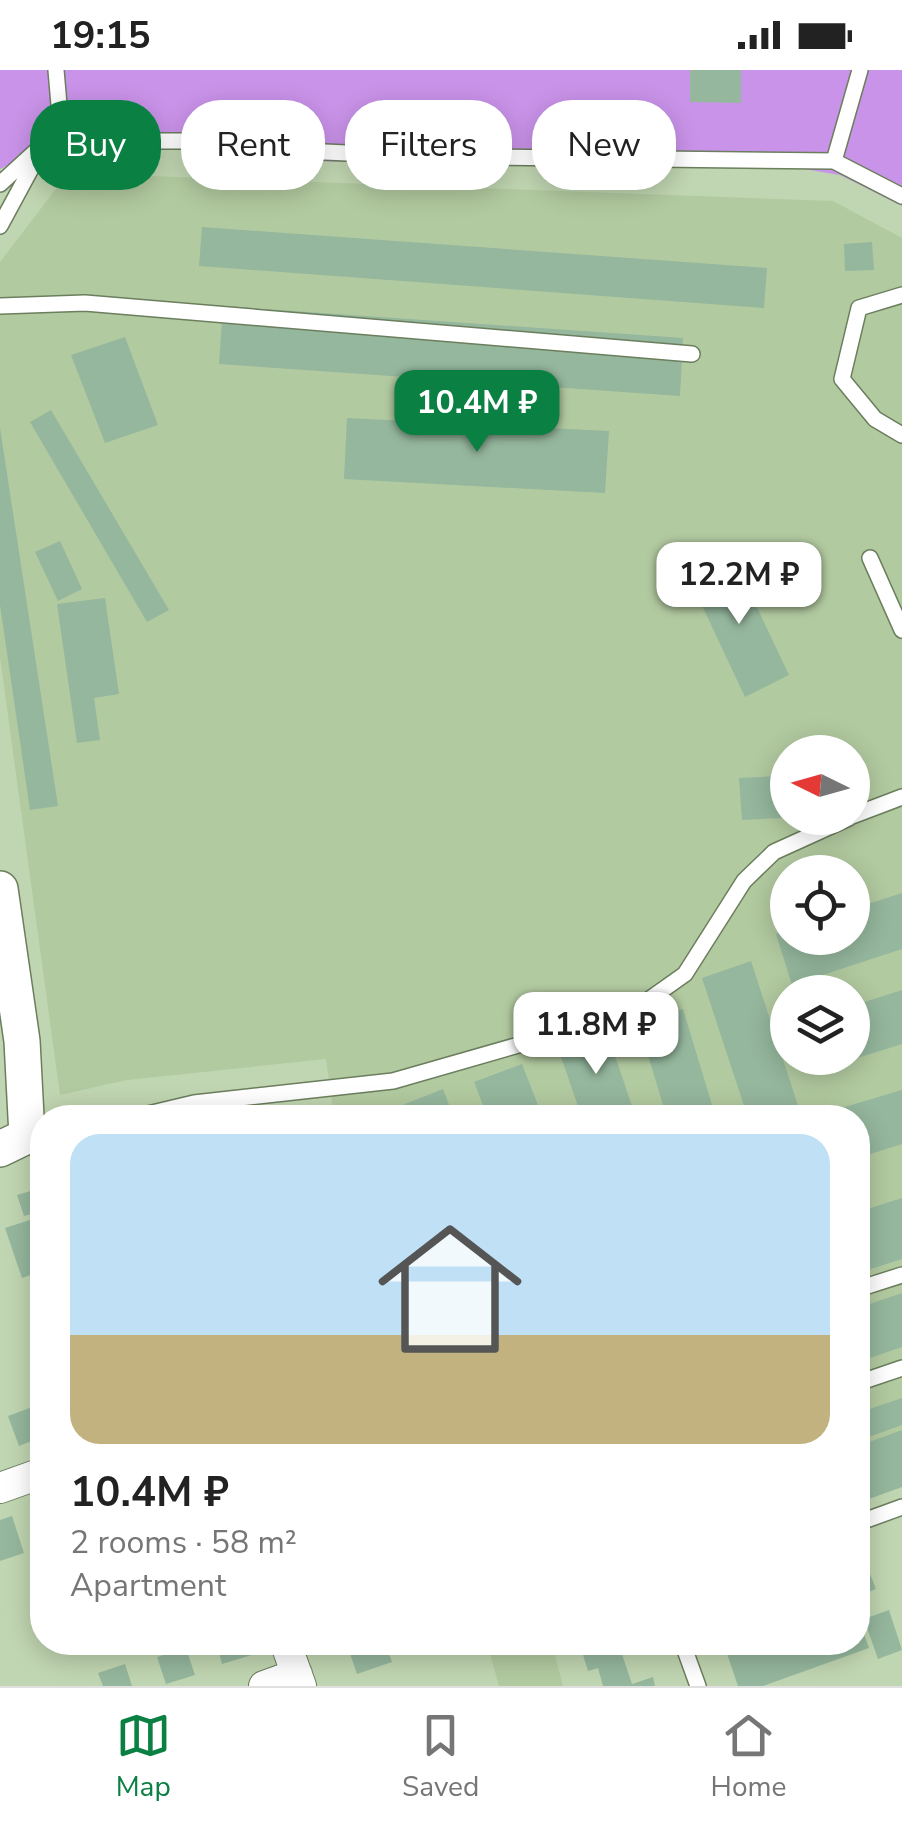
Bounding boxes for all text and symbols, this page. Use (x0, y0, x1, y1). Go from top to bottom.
text: 19:15 (50, 10, 151, 61)
chip: Buy (30, 100, 161, 190)
chip: Rent (181, 100, 325, 190)
chip: Filters (345, 100, 512, 190)
chip: New (532, 100, 676, 190)
pin: 10.4M ₽ (385, 370, 569, 455)
text: 10.4M ₽ (416, 381, 538, 424)
pin: 12.2M ₽ (647, 542, 831, 627)
text: 12.2M ₽ (678, 553, 800, 596)
north arrow (770, 735, 870, 835)
map controls (770, 735, 870, 1075)
button: locate (770, 855, 870, 955)
button: layers (770, 975, 870, 1075)
pin: 11.8M ₽ (504, 992, 688, 1077)
text: 11.8M ₽ (535, 1003, 657, 1046)
icon: home (360, 1199, 540, 1379)
text: 10.4M ₽ (70, 1464, 229, 1521)
text: 2 rooms · 58 m² (70, 1521, 297, 1564)
text: Apartment (70, 1564, 226, 1607)
tab: Map (116, 1708, 171, 1806)
tab: Saved (402, 1708, 479, 1806)
tab: Home (711, 1708, 786, 1806)

